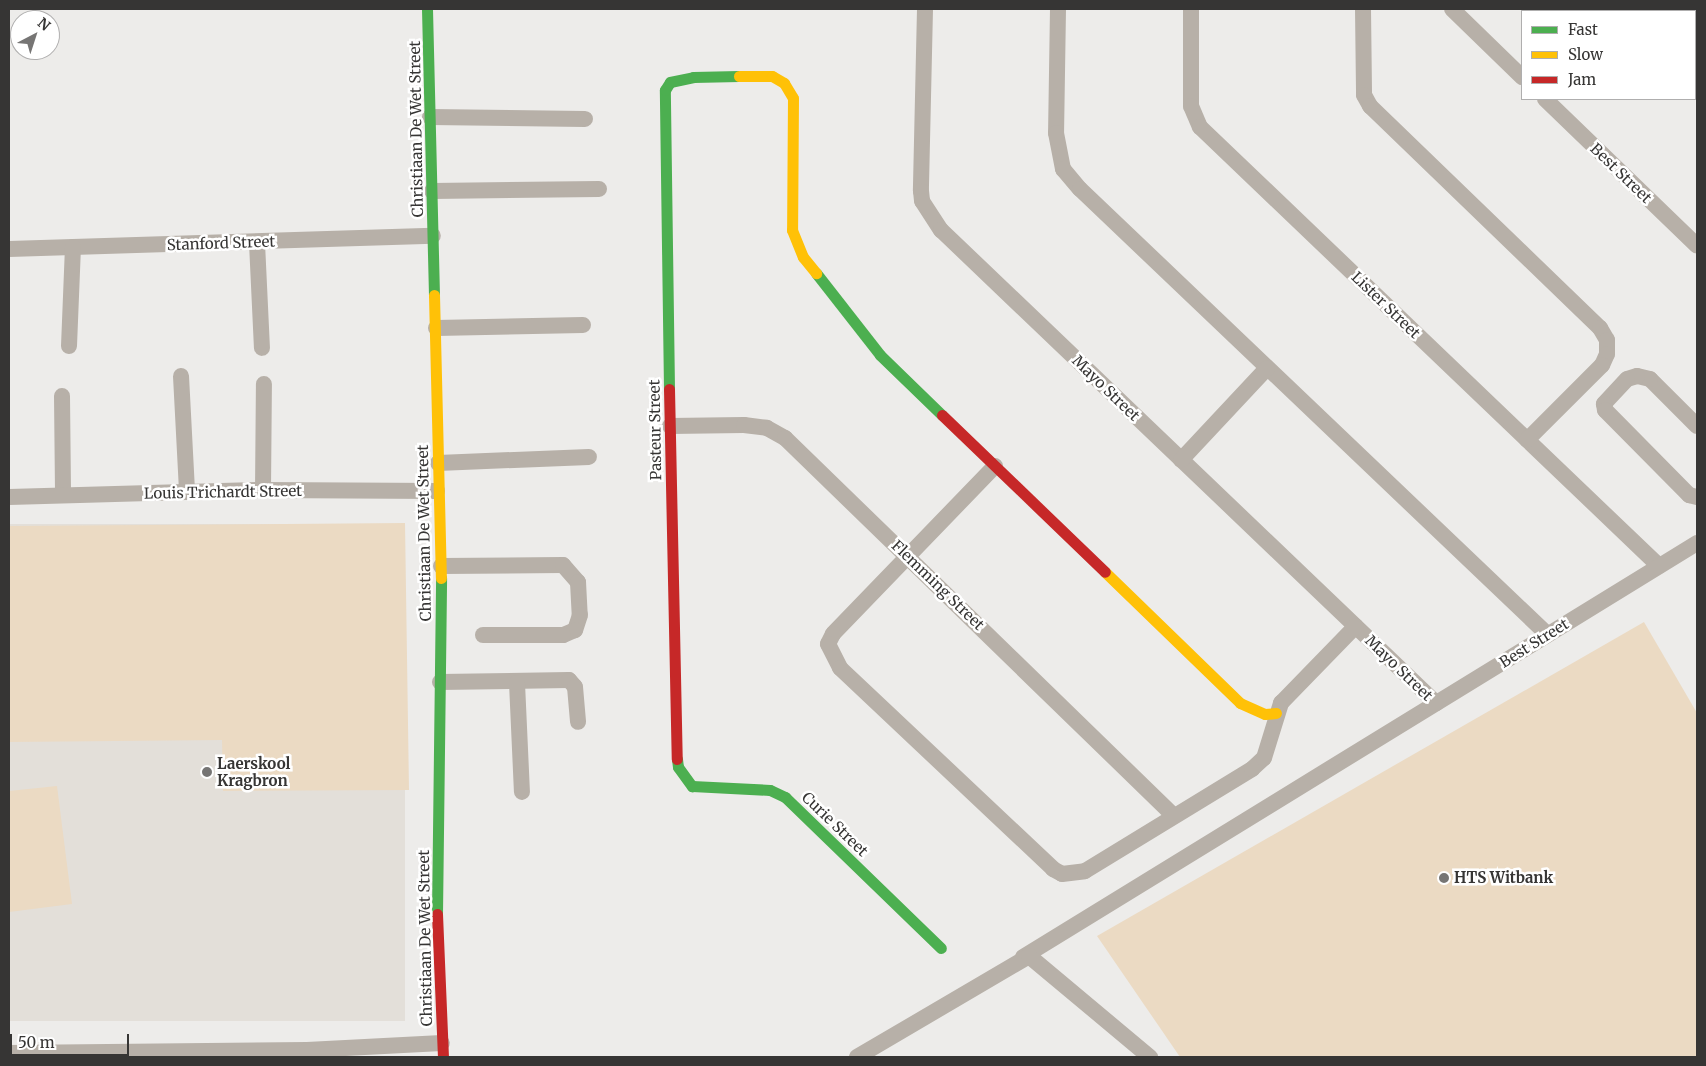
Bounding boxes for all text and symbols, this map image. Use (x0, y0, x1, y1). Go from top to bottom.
north arrow (10, 10, 60, 60)
legend (1521, 10, 1696, 100)
text: N (34, 14, 54, 35)
text: Fast (1568, 20, 1598, 39)
street label: Christiaan De Wet Street (405, 41, 427, 217)
text: Slow (1568, 45, 1603, 64)
text: Jam (1568, 70, 1596, 89)
street label: Best Street (1587, 139, 1655, 207)
street label: Stanford Street (166, 232, 276, 254)
street label: Lister Street (1348, 268, 1424, 342)
street label: Mayo Street (1069, 352, 1143, 424)
street label: Pasteur Street (645, 379, 665, 481)
street label: Christiaan De Wet Street (413, 445, 435, 621)
street label: Louis Trichardt Street (144, 482, 302, 502)
street label: Flemming Street (888, 536, 988, 634)
street label: Best Street (1496, 615, 1572, 671)
street label: Mayo Street (1362, 632, 1436, 704)
place label: Laerskool Kragbron (217, 754, 290, 789)
marker: Laerskool Kragbron (201, 766, 213, 778)
street label: Curie Street (798, 788, 872, 860)
street label: Christiaan De Wet Street (414, 850, 436, 1026)
place label: HTS Witbank (1454, 869, 1553, 887)
marker: HTS Witbank (1438, 872, 1450, 884)
scale bar (12, 1024, 131, 1056)
text: 50 m (18, 1033, 55, 1052)

